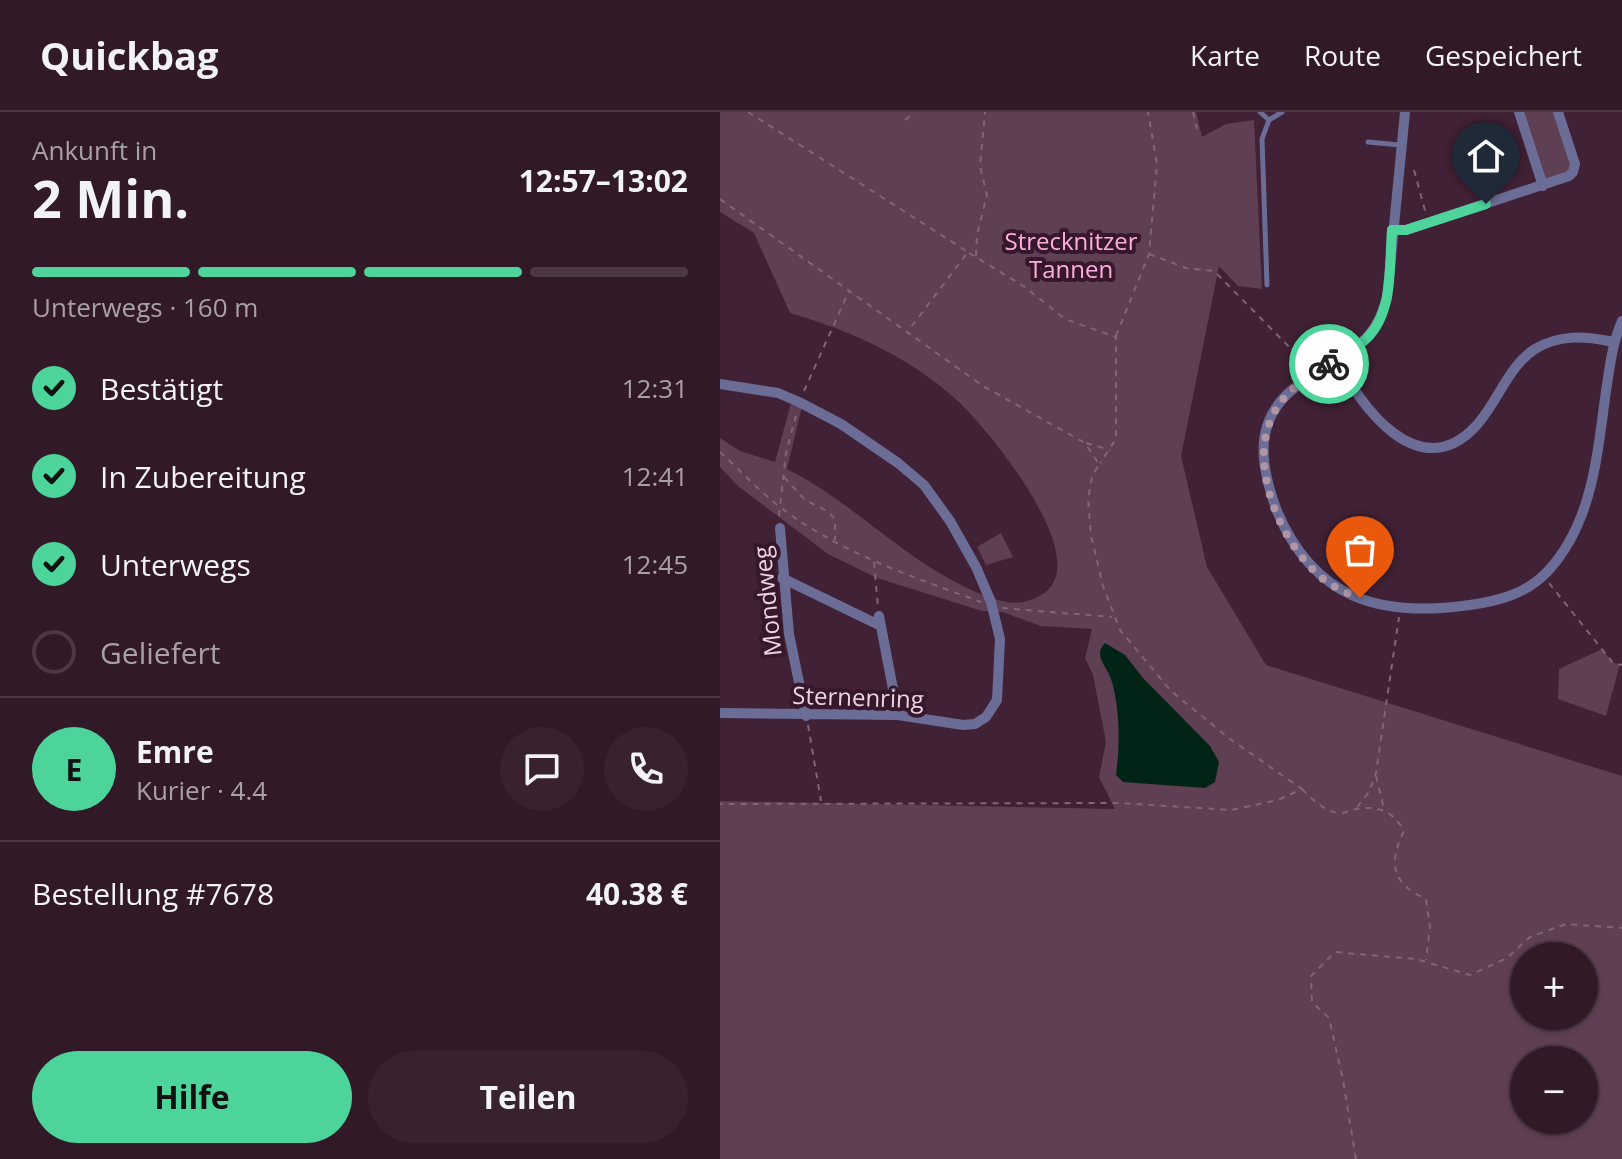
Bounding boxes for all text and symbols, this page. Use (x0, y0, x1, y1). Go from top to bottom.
text: Quickbag (40, 29, 218, 81)
text: Karte (1190, 36, 1260, 74)
text: Route (1304, 36, 1381, 74)
text: Gespeichert (1425, 36, 1582, 74)
pin (1452, 122, 1520, 204)
text: Ankunft in (32, 132, 157, 168)
icon: home (1464, 134, 1508, 178)
text: 12:57–13:02 (519, 160, 688, 201)
text: 2 Min. (32, 162, 189, 233)
park label: Strecknitzer Tannen (1005, 224, 1138, 285)
text: Unterwegs · 160 m (32, 289, 258, 325)
courier (1289, 324, 1369, 404)
icon: bike (1307, 342, 1351, 386)
icon: check (32, 366, 76, 410)
text: Bestätigt (100, 368, 223, 409)
text: 12:31 (622, 370, 688, 406)
icon: check (32, 454, 76, 498)
text: In Zubereitung (100, 456, 306, 497)
text: 12:41 (622, 458, 688, 494)
pin (1326, 516, 1394, 598)
icon: bag (1338, 528, 1382, 572)
icon: check (32, 542, 76, 586)
text: Unterwegs (100, 544, 251, 585)
street label: Mondweg (744, 544, 789, 658)
text: 12:45 (622, 546, 688, 582)
text: Geliefert (100, 632, 221, 673)
street label: Sternenring (792, 678, 924, 715)
button: chat (500, 727, 584, 811)
button: phone (604, 727, 688, 811)
text: Emre (136, 731, 214, 772)
text: E (66, 749, 82, 790)
text: Kurier · 4.4 (136, 772, 267, 808)
text: Bestellung #7678 (32, 873, 274, 914)
text: 40.38 € (586, 873, 688, 914)
map controls (1510, 942, 1598, 1134)
button: + (1510, 942, 1598, 1030)
button: − (1510, 1046, 1598, 1134)
button: Hilfe (32, 1051, 352, 1143)
button: Teilen (368, 1051, 688, 1143)

